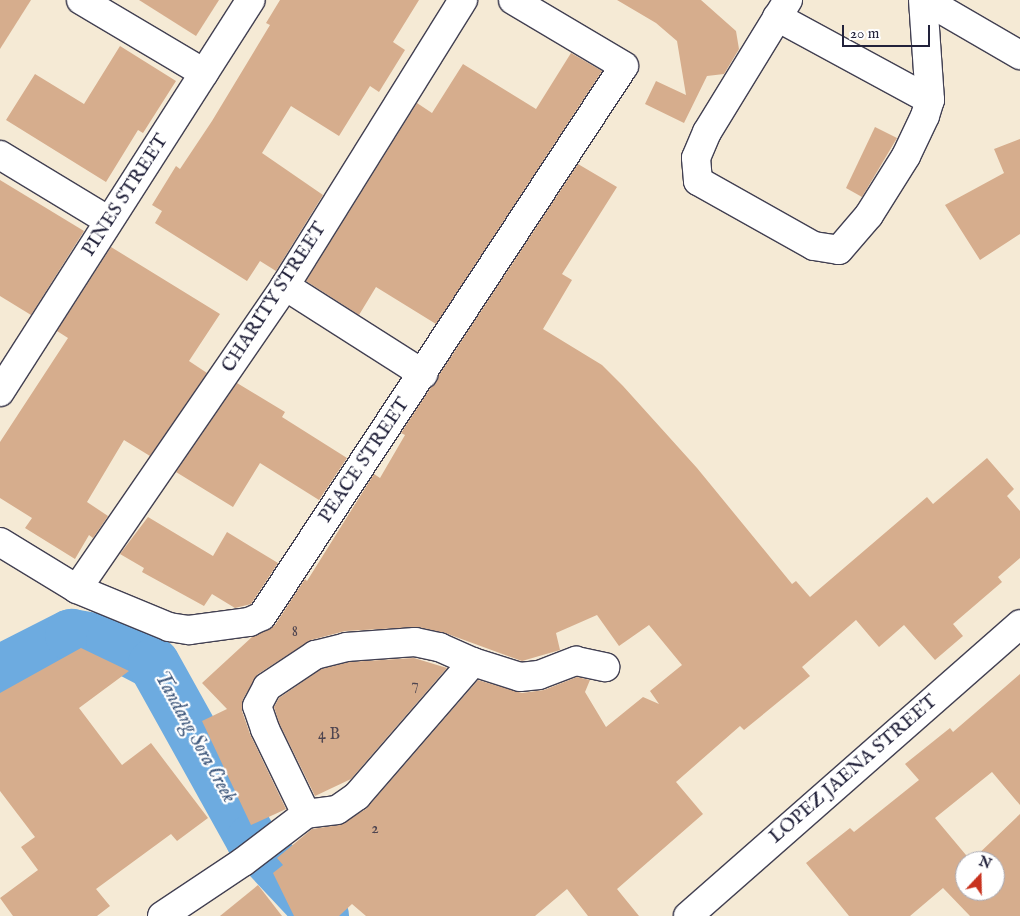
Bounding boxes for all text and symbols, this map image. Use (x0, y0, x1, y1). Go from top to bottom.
scale bar (845, 15, 932, 47)
text: 20 m (850, 24, 879, 43)
street label: PINES STREET (78, 131, 174, 261)
street label: CHARITY STREET (218, 219, 332, 377)
street label: PEACE STREET (315, 394, 415, 528)
house number: 8 (292, 622, 298, 642)
water label: Tandang Sora Creek (149, 667, 241, 807)
house number: 7 (411, 675, 419, 695)
street label: LOPEZ JAENA STREET (765, 691, 943, 849)
house number: 4 B (318, 725, 340, 745)
house number: 2 (371, 819, 379, 839)
north arrow (955, 851, 1005, 901)
text: N (976, 852, 994, 874)

